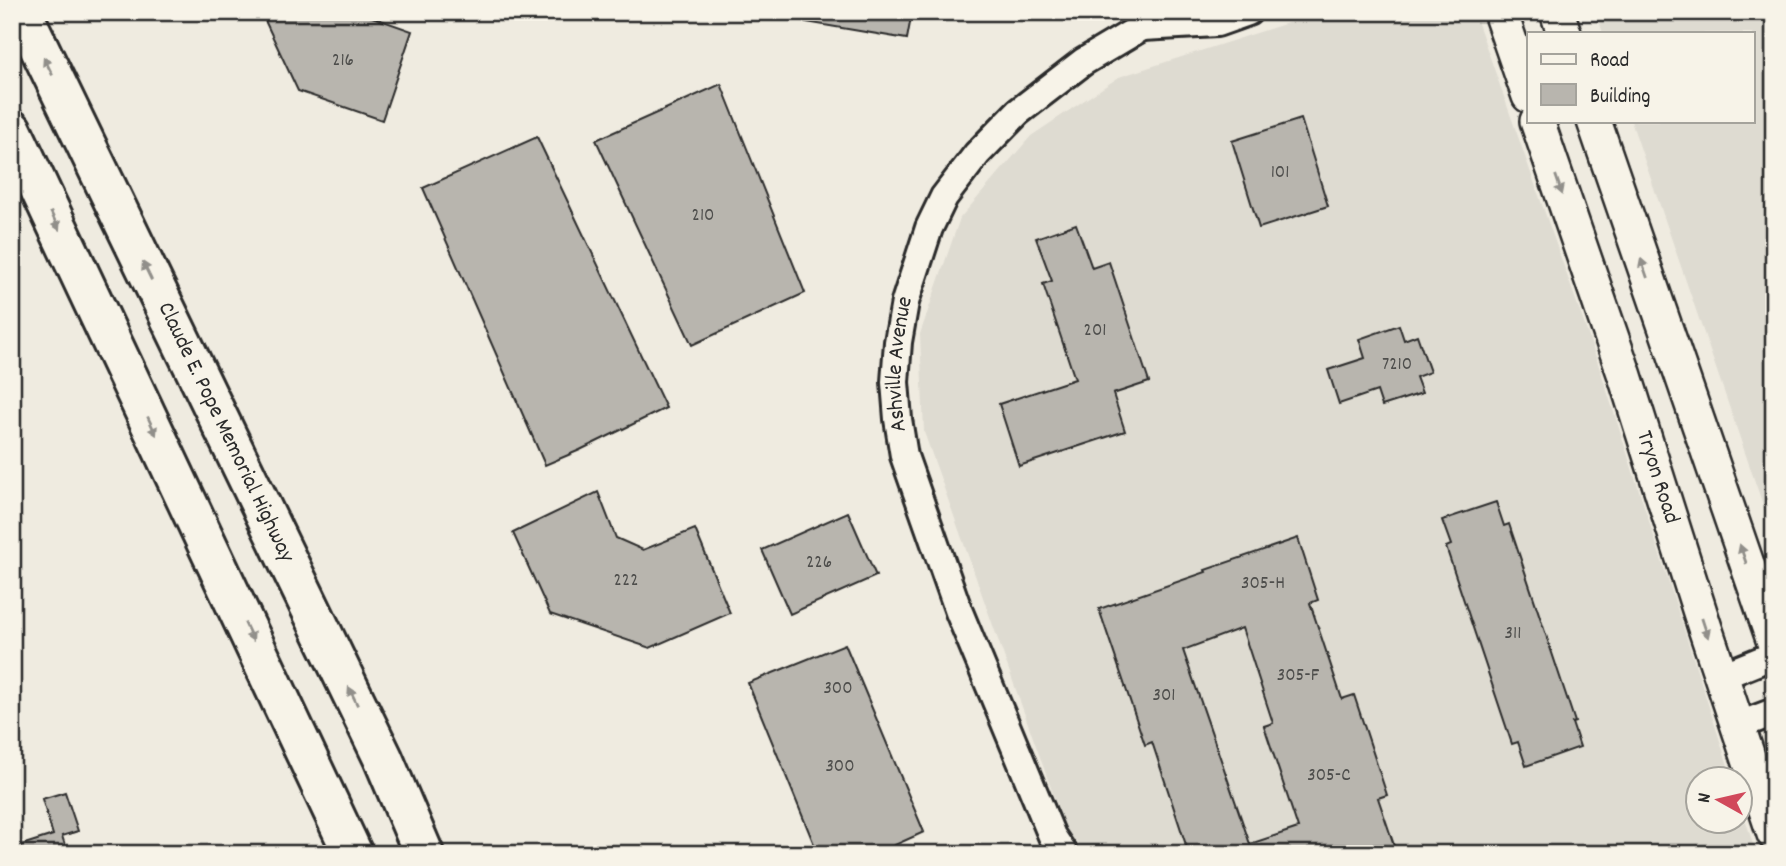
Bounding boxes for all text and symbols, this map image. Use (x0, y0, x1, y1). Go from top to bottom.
legend (1527, 32, 1754, 122)
text: Road (1590, 47, 1629, 77)
house number: 216 (332, 48, 354, 75)
one-way arrow (42, 56, 54, 76)
text: Building (1590, 83, 1650, 113)
house number: 101 (1271, 160, 1289, 187)
one-way arrow (1554, 175, 1565, 196)
house number: 210 (692, 203, 714, 230)
one-way arrow (50, 210, 61, 231)
one-way arrow (1638, 257, 1649, 278)
one-way arrow (141, 261, 153, 281)
street label: Ashville Avenue (878, 292, 922, 435)
street label: Claude E. Pope Memorial Highway (148, 297, 303, 569)
house number: 201 (1084, 318, 1106, 345)
house number: 7210 (1382, 352, 1412, 379)
one-way arrow (147, 416, 158, 437)
street label: Tryon Road (1627, 426, 1687, 528)
one-way arrow (1737, 544, 1748, 565)
house number: 226 (806, 550, 832, 577)
house number: 222 (614, 568, 638, 595)
house number: 305-H (1241, 571, 1285, 598)
one-way arrow (1701, 618, 1711, 639)
house number: 311 (1505, 621, 1521, 648)
one-way arrow (243, 622, 255, 642)
house number: 305-F (1277, 663, 1320, 690)
house number: 300 (823, 676, 853, 703)
house number: 301 (1153, 683, 1175, 710)
one-way arrow (347, 686, 359, 706)
house number: 300 (825, 754, 855, 781)
house number: 305-C (1307, 763, 1351, 790)
north arrow (1684, 764, 1754, 834)
text: N (1692, 792, 1720, 805)

